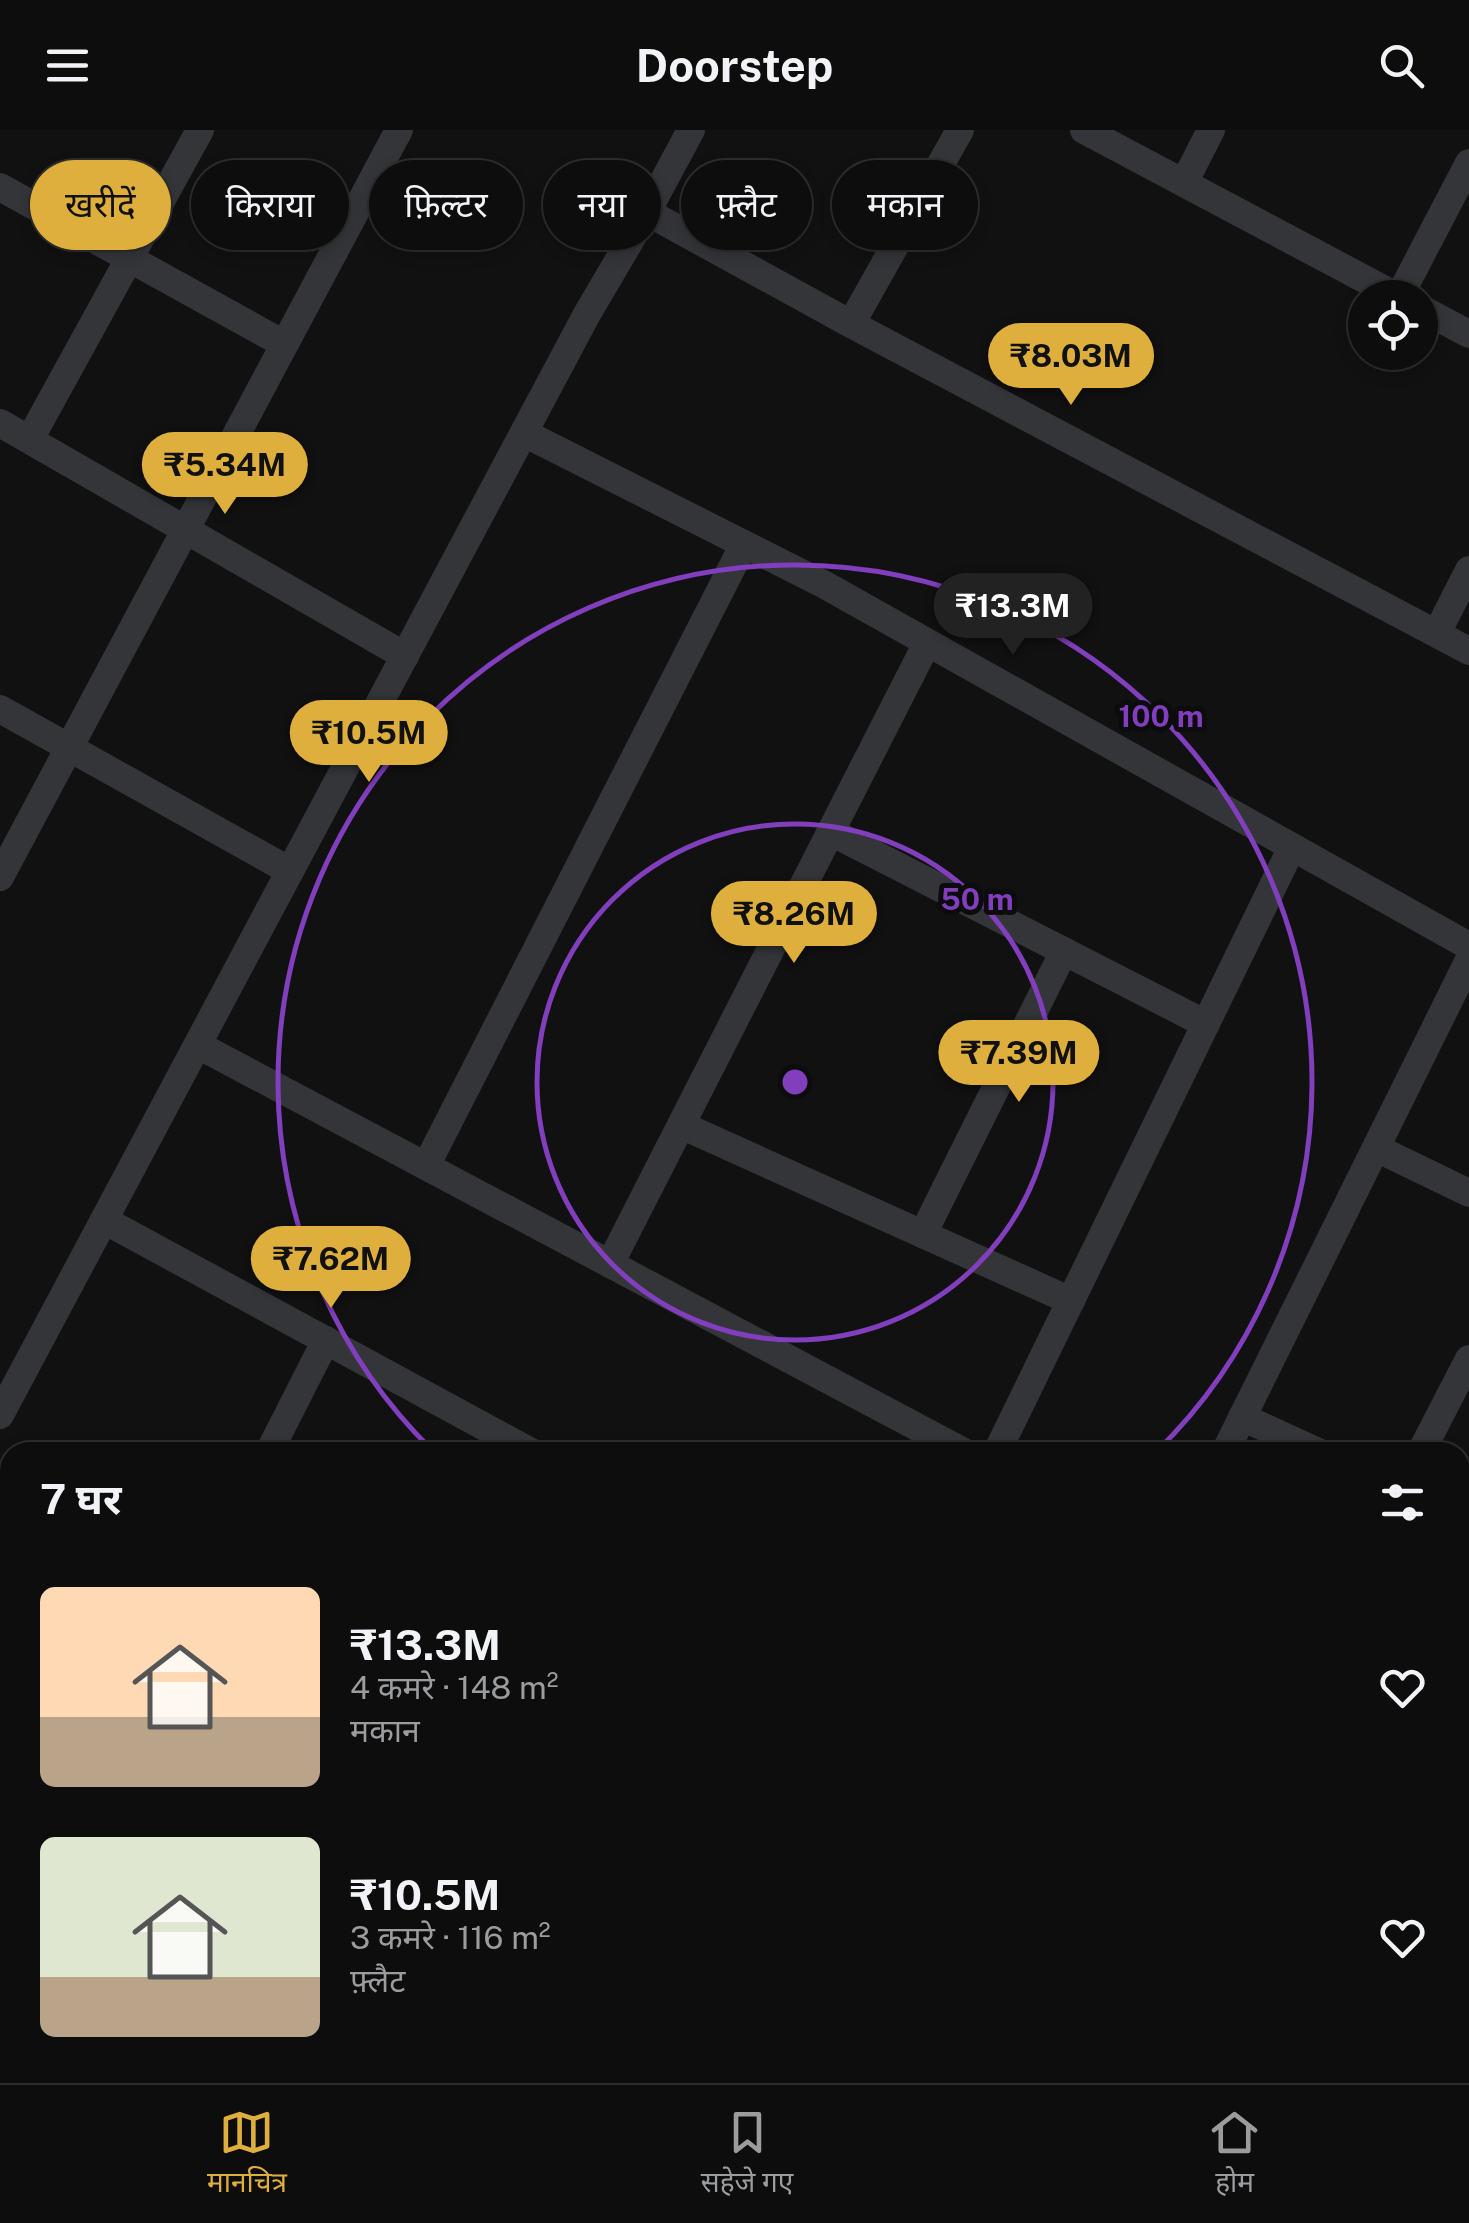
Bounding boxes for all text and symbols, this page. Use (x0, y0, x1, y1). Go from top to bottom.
icon: menu (40, 38, 95, 93)
icon: search (1374, 38, 1429, 93)
text: Doorstep (636, 39, 833, 92)
chip: खरीदें (30, 160, 171, 250)
chip: किराया (191, 160, 349, 250)
chip: फ़िल्टर (369, 160, 523, 250)
chip: नया (543, 160, 661, 250)
chip: फ़्लैट (681, 160, 812, 250)
chip: मकान (832, 160, 978, 250)
map controls (1348, 280, 1438, 370)
button: locate (1348, 280, 1438, 370)
pin: ₹8.03M (990, 323, 1152, 408)
text: ₹8.03M (1010, 337, 1132, 374)
pin: ₹5.34M (144, 432, 306, 517)
text: ₹5.34M (164, 446, 286, 483)
pin: ₹13.3M (932, 573, 1094, 658)
text: ₹13.3M (956, 587, 1070, 624)
text: 100 m (1118, 698, 1204, 734)
pin: ₹10.5M (288, 700, 450, 785)
text: ₹10.5M (312, 714, 426, 751)
pin: ₹8.26M (713, 881, 875, 966)
text: 50 m (940, 881, 1014, 917)
text: ₹8.26M (733, 895, 855, 932)
pin: ₹7.39M (938, 1020, 1100, 1105)
text: ₹7.39M (960, 1034, 1078, 1071)
centre of rings (777, 1064, 813, 1100)
pin: ₹7.62M (250, 1226, 412, 1311)
text: ₹7.62M (273, 1240, 389, 1277)
text: 7 घर (40, 1474, 122, 1523)
icon: filters (1375, 1475, 1430, 1530)
text: ₹13.3M (350, 1620, 501, 1669)
icon: home (120, 1627, 240, 1747)
icon: heart (1375, 1660, 1430, 1715)
text: 4 कमरे · 148 m² (350, 1669, 558, 1706)
text: मकान (350, 1712, 420, 1749)
text: ₹10.5M (350, 1870, 500, 1919)
icon: home (120, 1877, 240, 1997)
icon: heart (1375, 1910, 1430, 1965)
text: 3 कमरे · 116 m² (350, 1919, 551, 1956)
text: फ़्लैट (350, 1962, 405, 1999)
tab: मानचित्र (207, 2105, 287, 2203)
tab: सहेजे गए (701, 2105, 793, 2203)
tab: होम (1207, 2105, 1262, 2203)

